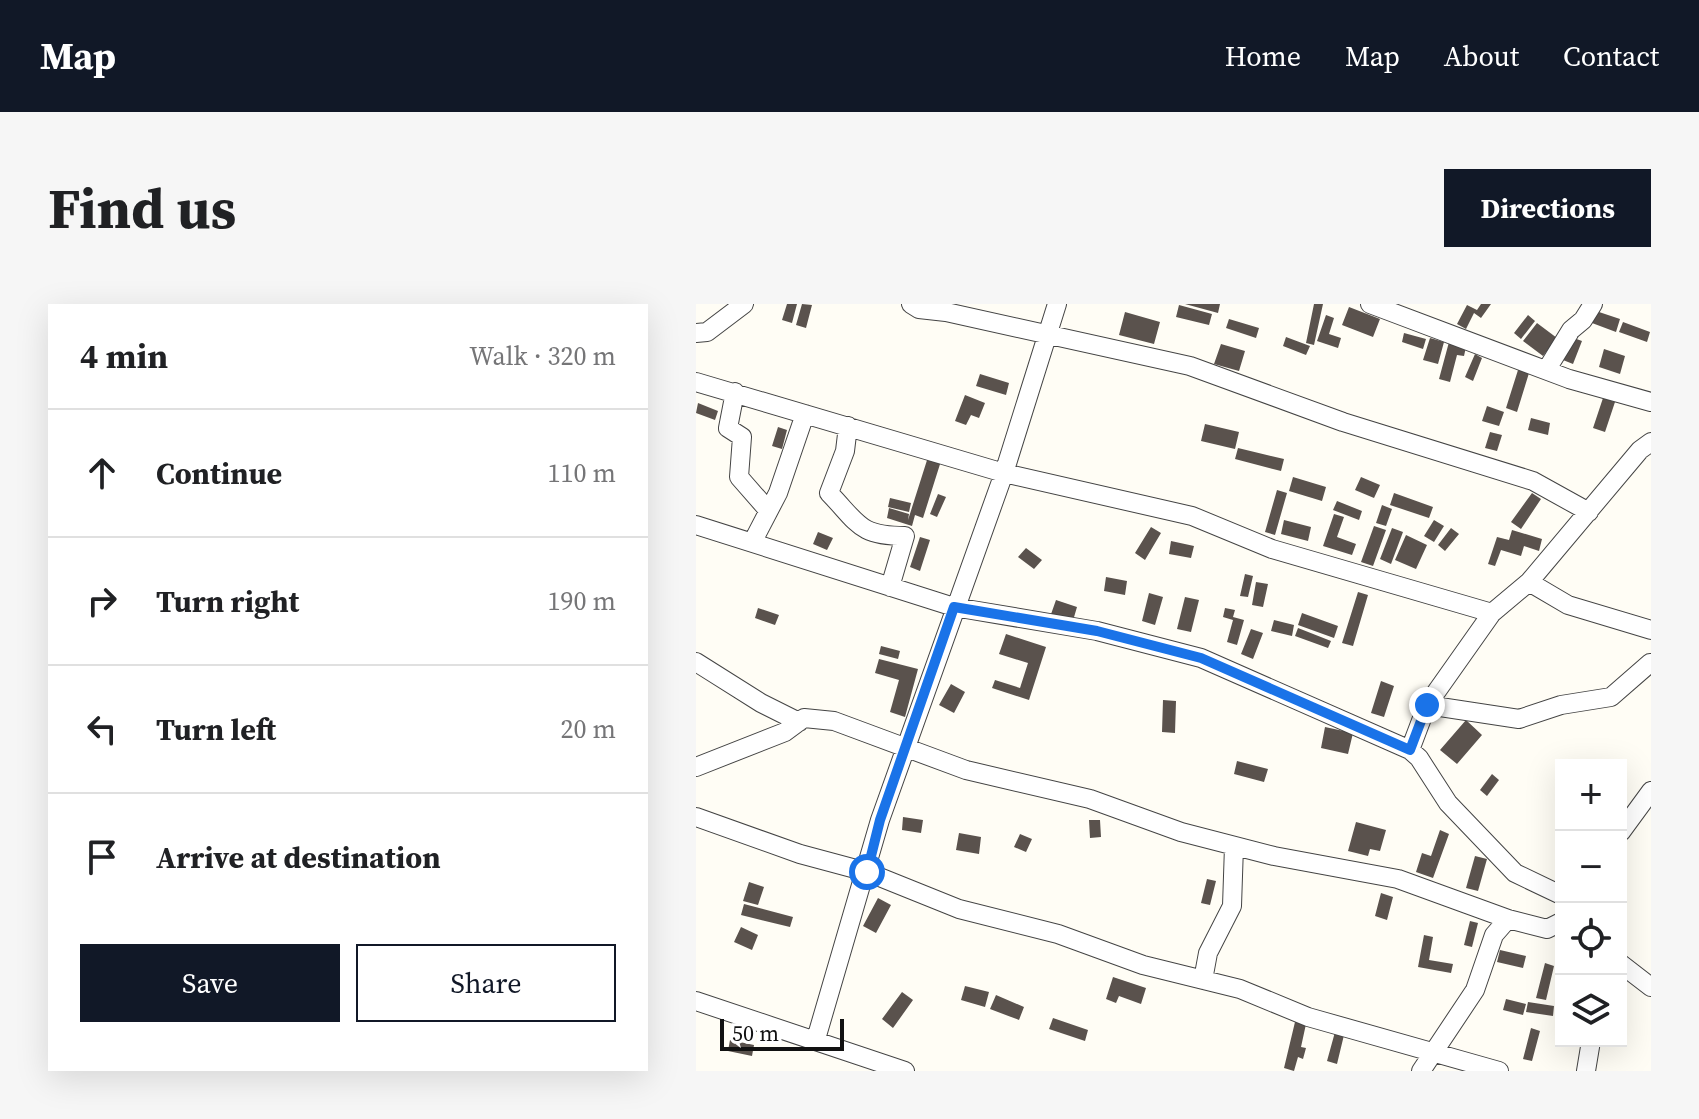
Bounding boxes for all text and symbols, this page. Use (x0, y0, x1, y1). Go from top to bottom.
text: Map (40, 30, 116, 82)
text: Home (1225, 37, 1301, 75)
text: Map (1345, 37, 1400, 75)
text: About (1444, 37, 1519, 75)
text: Contact (1563, 37, 1659, 75)
button: Directions (1444, 169, 1651, 247)
text: Find us (48, 170, 236, 247)
text: 4 min (80, 333, 168, 379)
text: Walk · 320 m (469, 338, 616, 374)
icon: ahead (80, 451, 124, 495)
text: Continue (156, 453, 282, 494)
text: 110 m (548, 455, 616, 491)
icon: right (80, 579, 124, 623)
text: Turn right (156, 581, 299, 622)
text: 190 m (548, 583, 616, 619)
route end (1409, 687, 1445, 723)
icon: left (80, 707, 124, 751)
text: Turn left (156, 709, 276, 750)
text: 20 m (561, 711, 616, 747)
map controls (1555, 759, 1627, 1047)
button: + (1555, 759, 1627, 831)
button: − (1555, 831, 1627, 903)
icon: arrive (80, 835, 124, 879)
text: Arrive at destination (156, 837, 441, 878)
route start (849, 854, 885, 890)
button: locate (1555, 903, 1627, 975)
button: Save (80, 944, 340, 1022)
button: Share (356, 944, 616, 1022)
button: layers (1555, 975, 1627, 1047)
scale bar (720, 1015, 844, 1051)
text: 50 m (732, 1018, 779, 1048)

